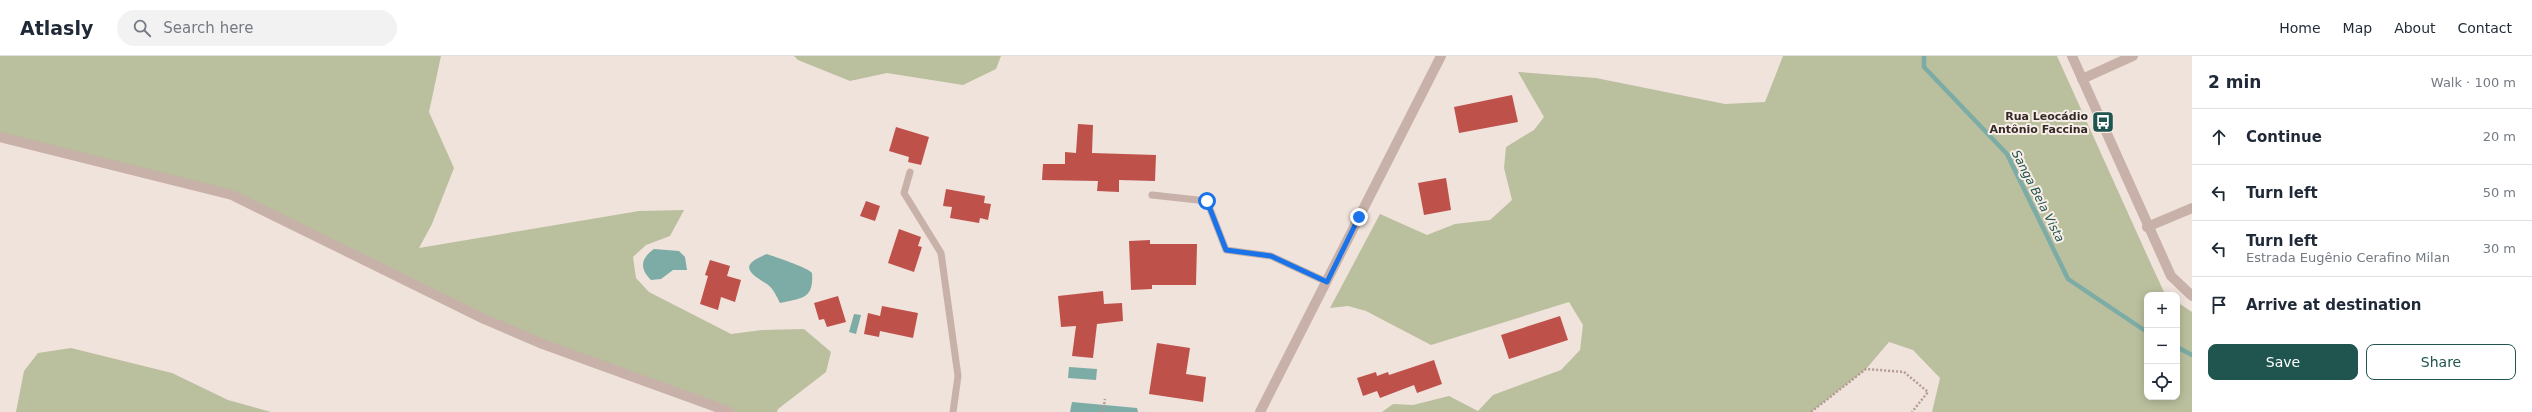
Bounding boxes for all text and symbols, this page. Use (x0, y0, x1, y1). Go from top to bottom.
search box (117, 10, 397, 46)
text: Atlasly (20, 17, 93, 39)
icon: search (131, 17, 153, 39)
text: Search here (163, 19, 253, 37)
text: Home (2279, 20, 2321, 36)
text: Map (2343, 20, 2372, 36)
text: About (2394, 20, 2436, 36)
text: Contact (2458, 20, 2512, 36)
text: 2 min (2208, 72, 2261, 92)
text: Walk · 100 m (2431, 75, 2516, 90)
bus stop icon: Rua Leocádio Antônio Faccina (2090, 109, 2116, 135)
place label: Rua Leocádio Antônio Faccina (1989, 110, 2088, 136)
icon: ahead (2208, 126, 2230, 148)
text: Continue (2246, 128, 2322, 146)
text: 20 m (2483, 129, 2516, 144)
water label: Sanga Bela Vista (2009, 148, 2067, 244)
icon: left (2208, 182, 2230, 204)
text: Turn left (2246, 184, 2318, 202)
text: 50 m (2483, 185, 2516, 200)
route start (1198, 192, 1216, 210)
route end (1350, 208, 1368, 226)
text: Turn left (2246, 232, 2318, 250)
icon: left (2208, 238, 2230, 260)
text: 30 m (2483, 241, 2516, 256)
text: Estrada Eugênio Cerafino Milan (2246, 250, 2450, 265)
map controls (2144, 292, 2180, 400)
button: + (2144, 292, 2180, 328)
icon: arrive (2208, 294, 2230, 316)
text: Arrive at destination (2246, 296, 2421, 314)
button: − (2144, 328, 2180, 364)
button: Save (2208, 344, 2358, 380)
button: Share (2366, 344, 2516, 380)
button: locate (2144, 364, 2180, 400)

